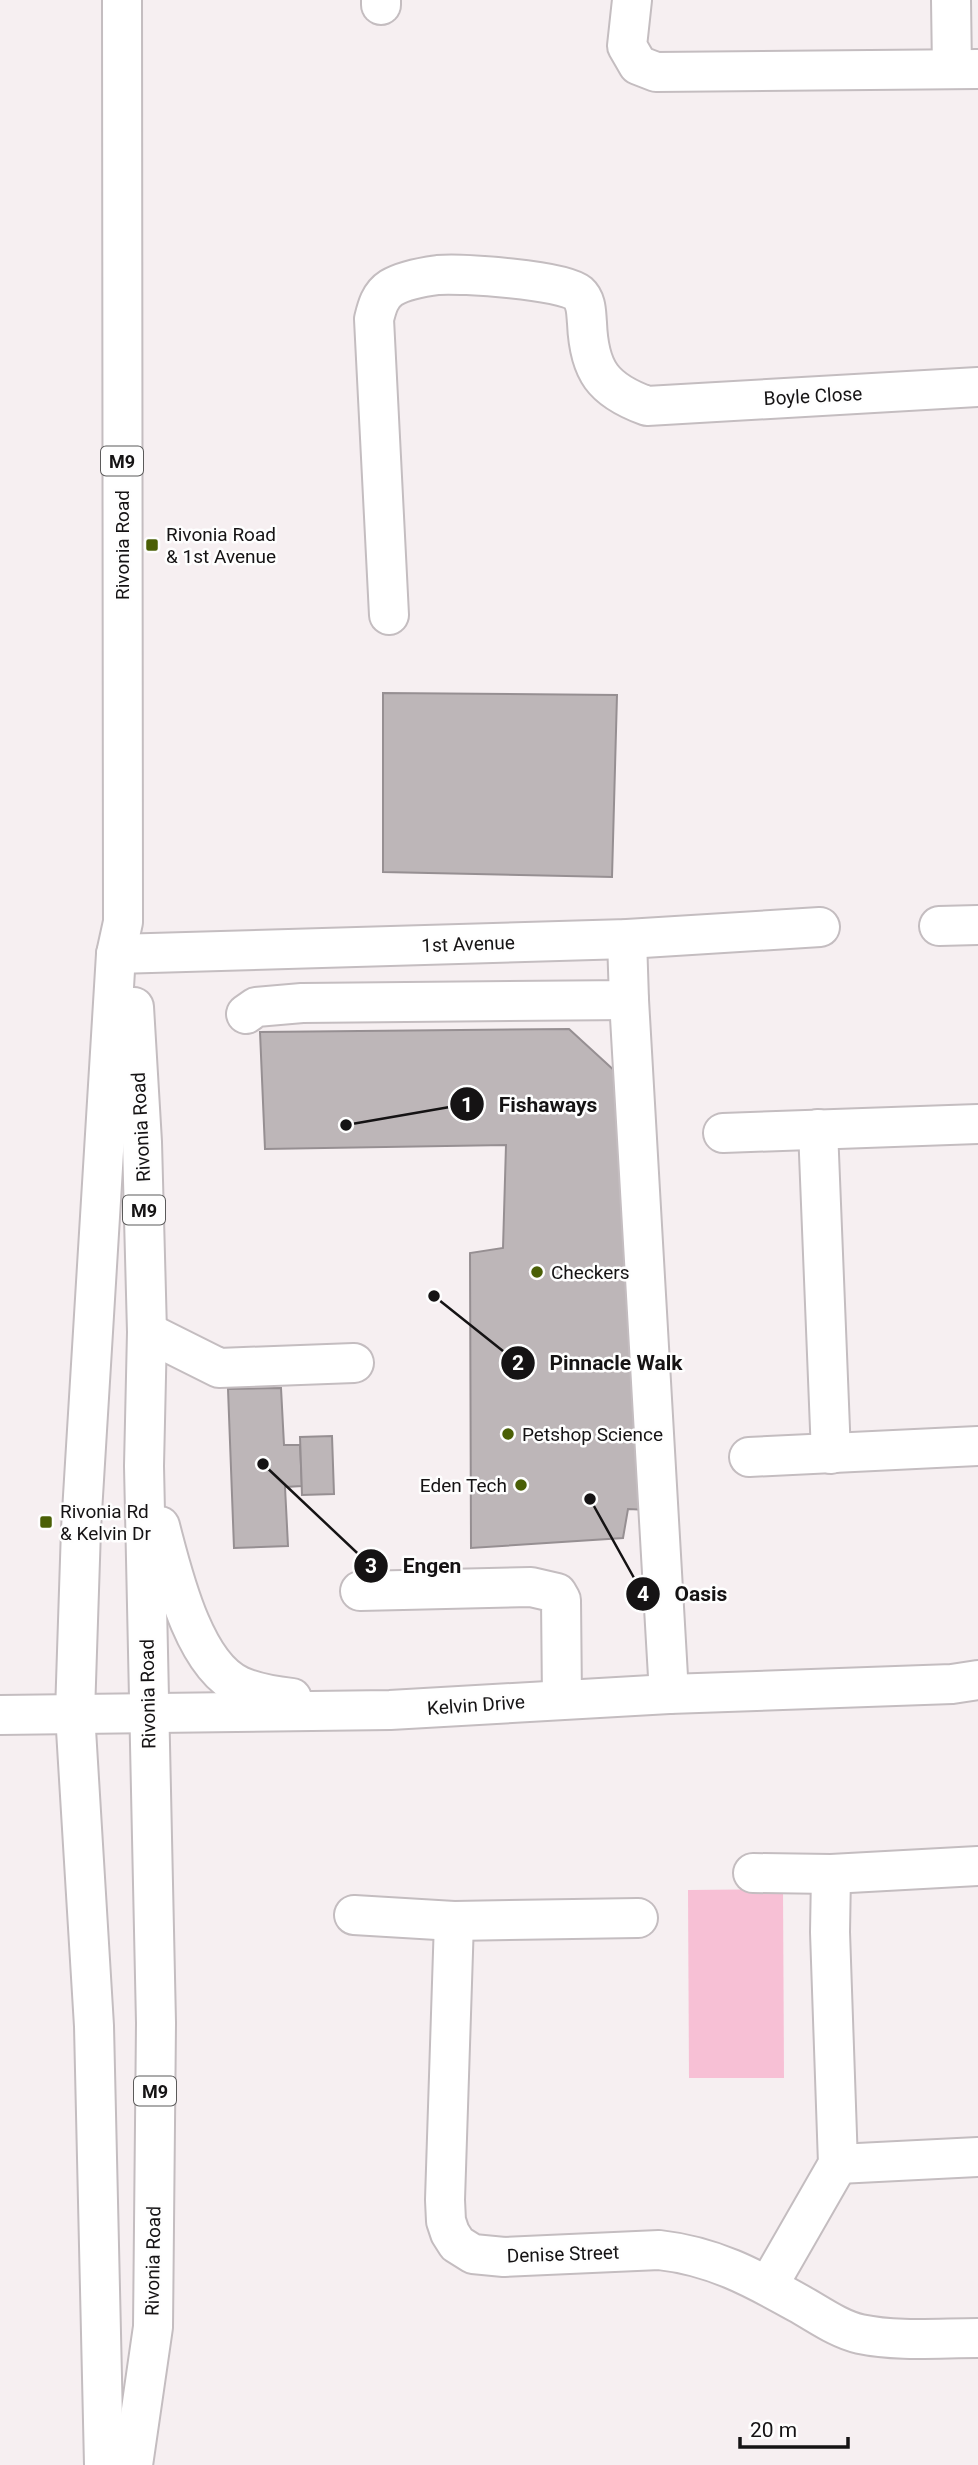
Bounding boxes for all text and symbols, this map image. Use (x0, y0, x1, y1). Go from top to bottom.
street label: Boyle Close (763, 382, 863, 410)
road number: M9 (101, 447, 143, 476)
street label: Rivonia Road (111, 490, 134, 600)
place label: Rivonia Road & 1st Avenue (166, 523, 276, 568)
marker: Rivonia Road & 1st Avenue (144, 537, 160, 553)
street label: 1st Avenue (421, 931, 515, 957)
street label: Rivonia Road (127, 1071, 155, 1183)
callout: Fishaways (449, 1083, 611, 1125)
text: 1 (461, 1093, 473, 1117)
text: Fishaways (499, 1093, 598, 1117)
road number: M9 (123, 1196, 165, 1224)
place label: Checkers (551, 1261, 630, 1284)
marker: Checkers (529, 1264, 545, 1280)
callout: Pinnacle Walk (501, 1342, 697, 1384)
text: 2 (512, 1351, 524, 1375)
text: Pinnacle Walk (550, 1351, 683, 1375)
place label: Petshop Science (522, 1423, 663, 1446)
marker: Petshop Science (500, 1426, 516, 1442)
place label: Eden Tech (420, 1474, 507, 1497)
marker: Eden Tech (513, 1477, 529, 1493)
place label: Rivonia Rd & Kelvin Dr (60, 1500, 151, 1545)
marker: Rivonia Rd & Kelvin Dr (38, 1514, 54, 1530)
callout: Engen (354, 1545, 475, 1587)
text: 3 (365, 1554, 377, 1578)
text: Engen (403, 1554, 461, 1578)
callout: Oasis (626, 1573, 742, 1615)
text: 4 (637, 1582, 649, 1606)
text: Oasis (675, 1582, 728, 1606)
street label: Rivonia Road (136, 1639, 160, 1749)
street label: Kelvin Drive (426, 1690, 526, 1720)
road number: M9 (134, 2076, 176, 2106)
street label: Rivonia Road (141, 2206, 165, 2316)
street label: Denise Street (506, 2241, 620, 2267)
scale bar (740, 2406, 848, 2450)
text: 20 m (750, 2418, 797, 2442)

